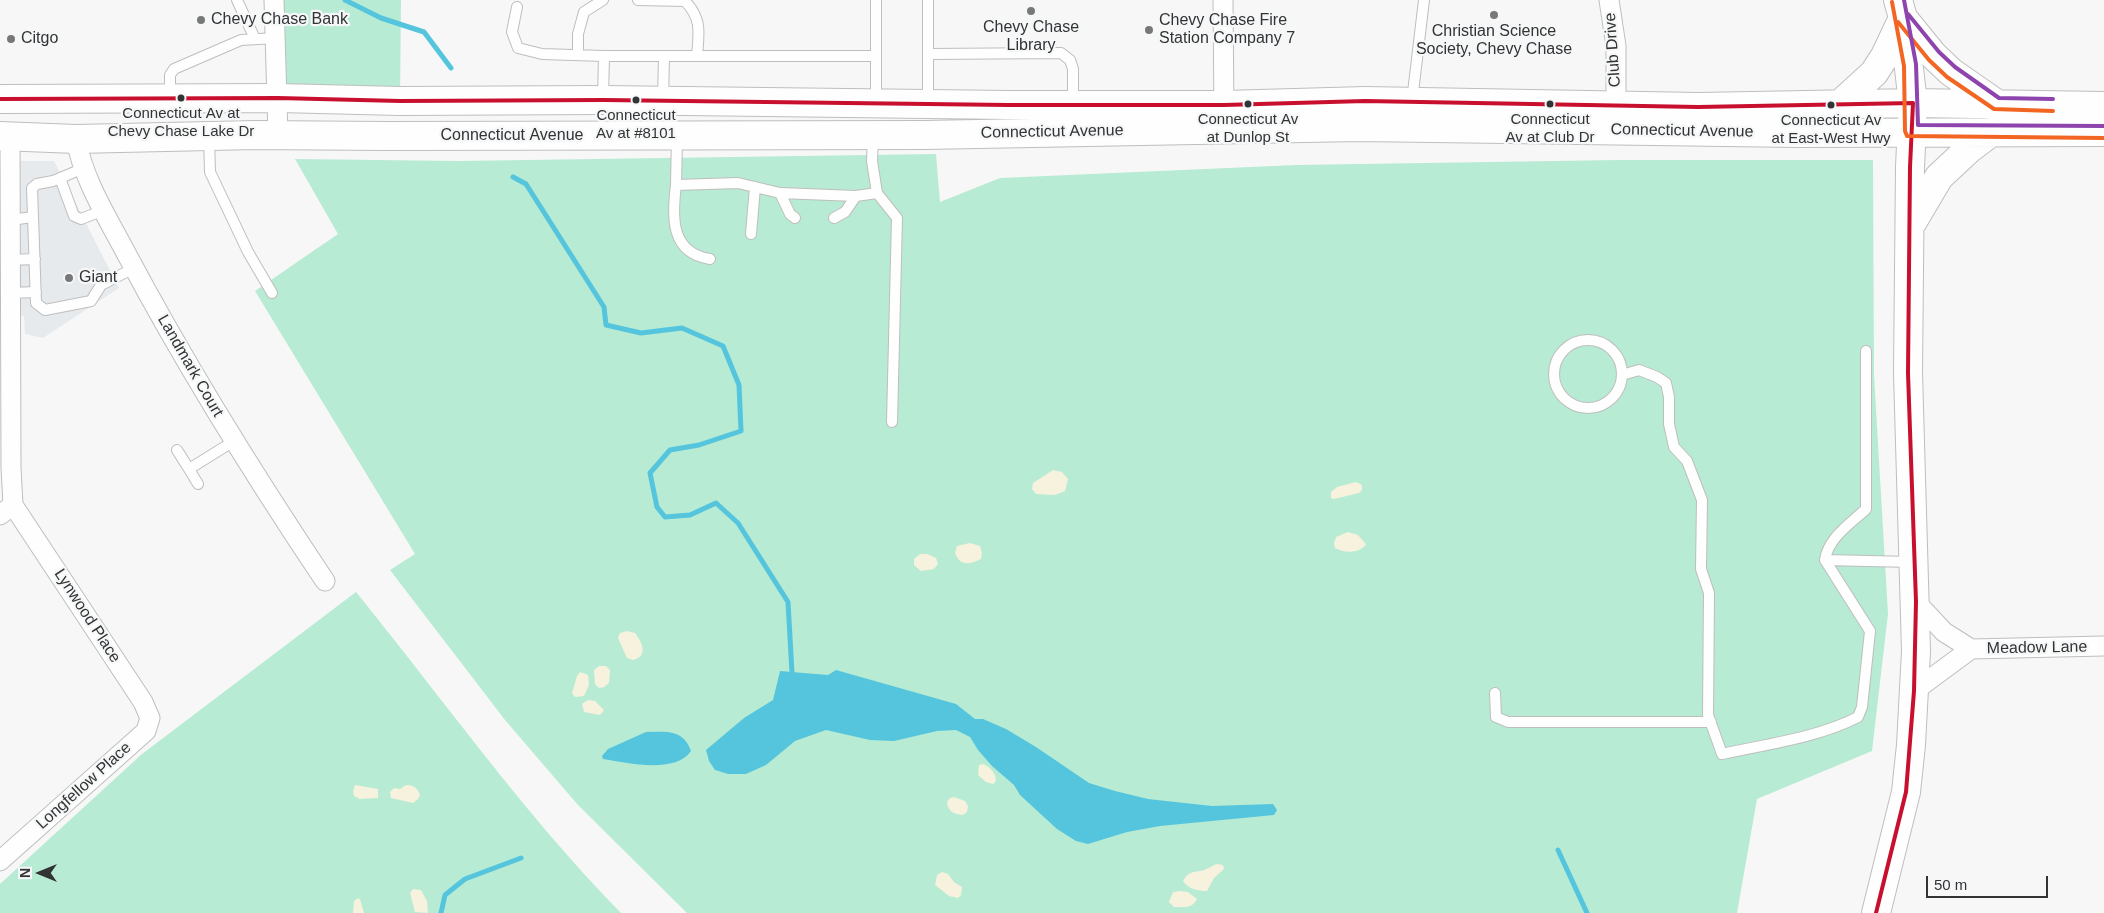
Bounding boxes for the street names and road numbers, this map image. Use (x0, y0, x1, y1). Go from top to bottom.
street label: Club Drive (1601, 12, 1625, 88)
street label: Connecticut Avenue (1610, 120, 1754, 142)
street label: Connecticut Avenue (980, 121, 1124, 143)
street label: Connecticut Avenue (441, 126, 583, 146)
street label: Landmark Court (153, 312, 227, 420)
street label: Lynwood Place (50, 566, 124, 666)
street label: Meadow Lane (1987, 638, 2087, 658)
street label: Longfellow Place (33, 738, 135, 834)

